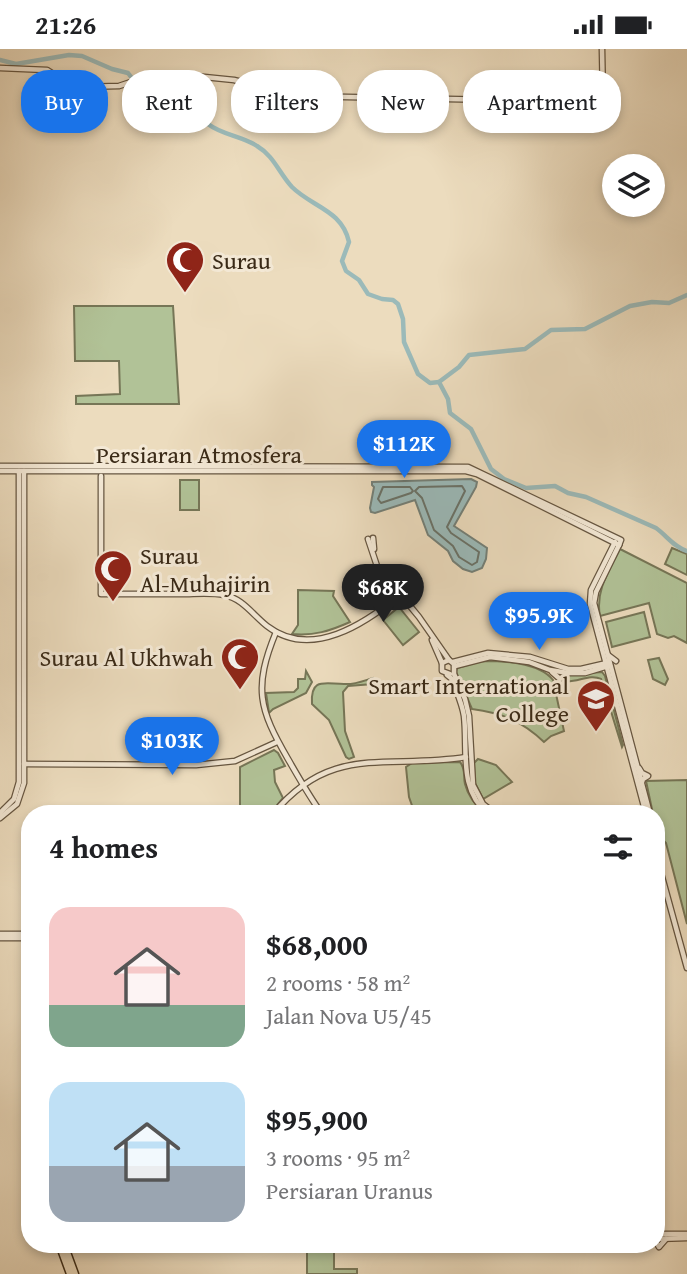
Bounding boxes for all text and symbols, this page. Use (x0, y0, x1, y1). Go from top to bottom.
text: 21:26 (35, 5, 96, 44)
chip: Buy (21, 70, 108, 133)
chip: Rent (122, 70, 217, 133)
chip: Filters (231, 70, 343, 133)
chip: New (357, 70, 449, 133)
chip: Apartment (463, 70, 621, 133)
map controls (602, 154, 665, 217)
button: layers (602, 154, 665, 217)
mosque icon: Surau (164, 239, 206, 294)
place label: Surau (212, 243, 271, 278)
pin: $112K (355, 421, 453, 480)
text: $112K (373, 426, 435, 459)
street label: Persiaran Atmosfera (96, 437, 303, 472)
place label: Surau Al-Muhajirin (140, 538, 271, 601)
mosque icon: Surau Al-Muhajirin (92, 548, 134, 603)
pin: $68K (342, 565, 424, 624)
text: $68K (358, 570, 408, 603)
pin: $95.9K (482, 593, 596, 652)
text: $95.9K (505, 598, 573, 631)
mosque icon: Surau Al Ukhwah (219, 636, 261, 691)
place label: Surau Al Ukhwah (39, 640, 214, 675)
place label: Smart International College (368, 668, 569, 731)
school or university icon: Smart International College (575, 678, 617, 733)
pin: $103K (123, 717, 221, 777)
text: $103K (141, 723, 203, 756)
text: 4 homes (49, 825, 158, 869)
icon: filters (599, 828, 637, 866)
text: $68,000 (266, 922, 368, 966)
icon: home (105, 935, 189, 1019)
text: 2 rooms · 58 m² (266, 966, 410, 999)
text: Jalan Nova U5/45 (266, 999, 432, 1032)
text: $95,900 (266, 1097, 368, 1141)
icon: home (105, 1110, 189, 1194)
text: 3 rooms · 95 m² (266, 1141, 410, 1174)
text: Persiaran Uranus (266, 1174, 433, 1207)

